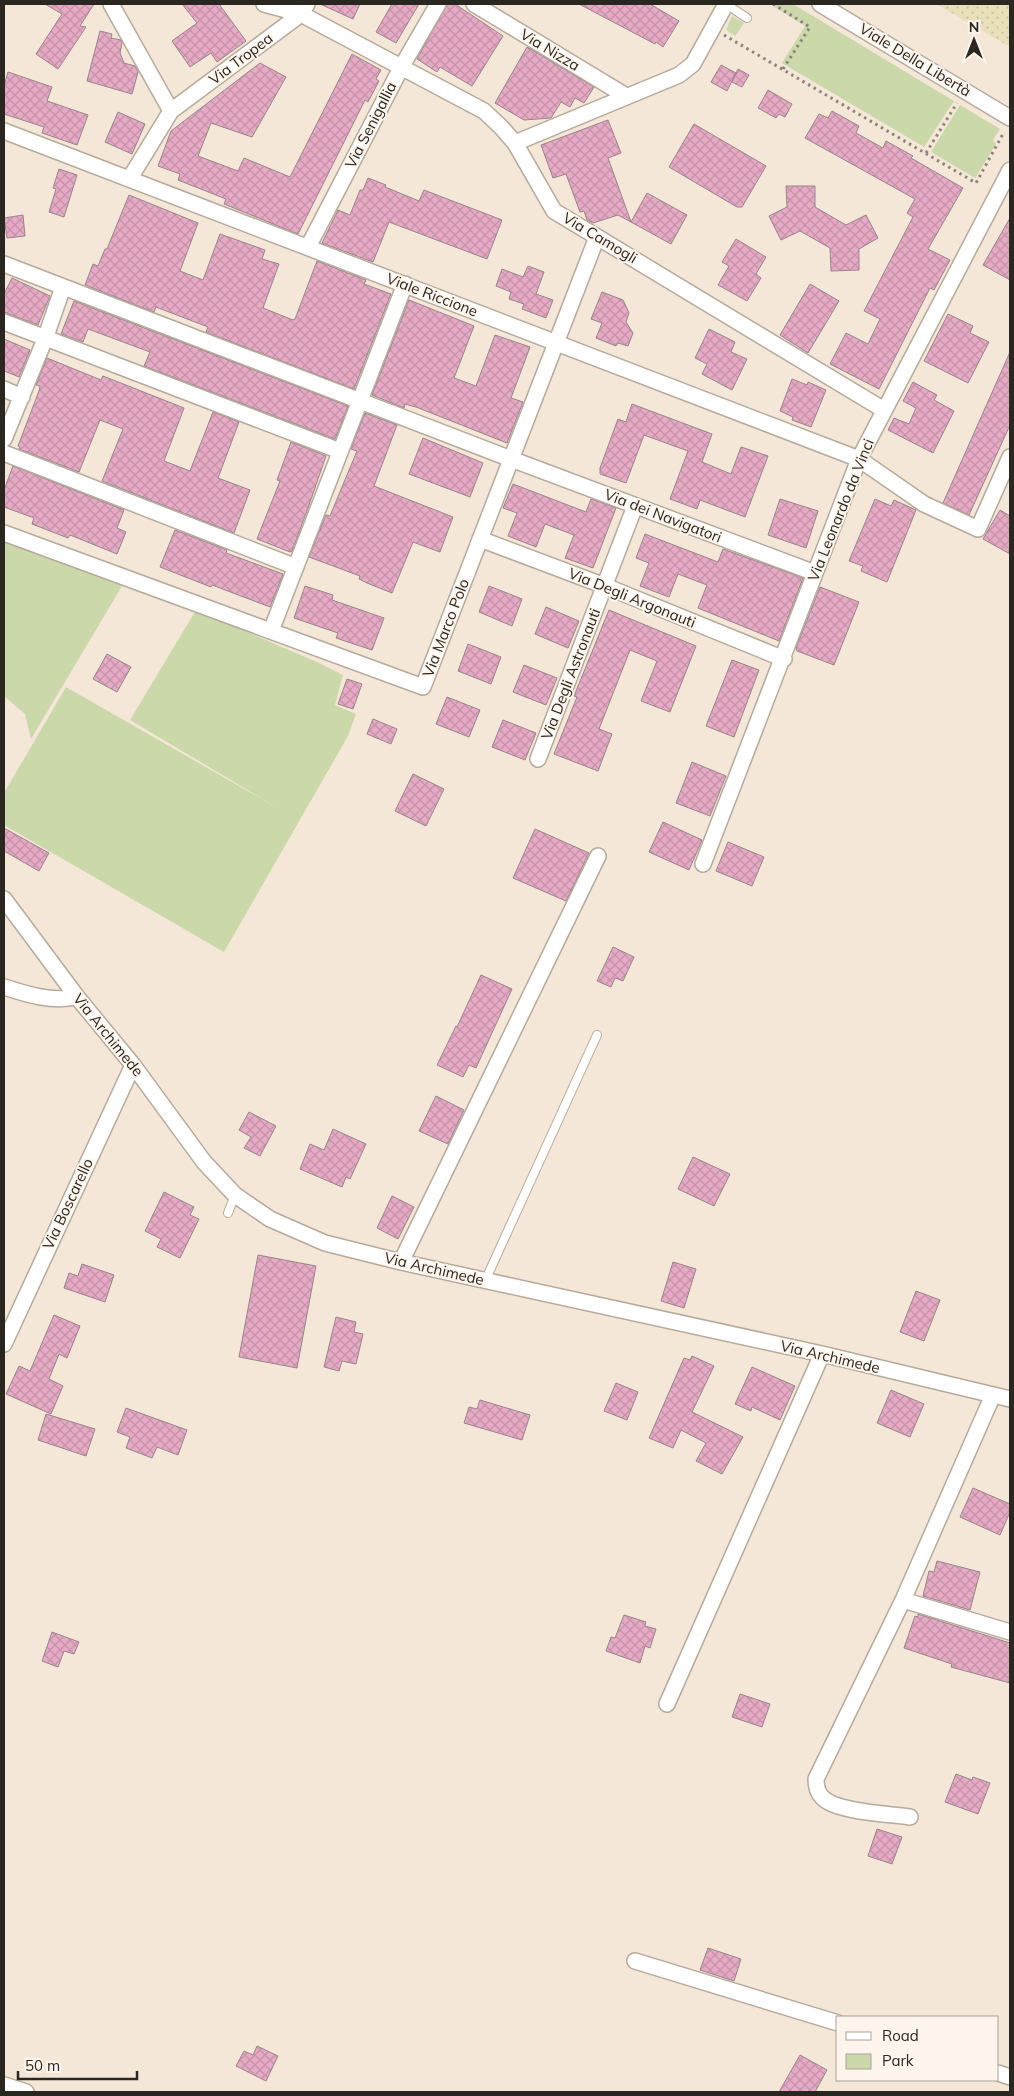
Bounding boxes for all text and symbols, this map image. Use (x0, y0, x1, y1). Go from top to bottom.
north arrow (949, 15, 999, 65)
text: N (969, 18, 979, 36)
street label: Viale Della Libertà (856, 19, 975, 100)
street label: Via Nizza (517, 24, 584, 75)
street label: Via Tropea (205, 28, 276, 89)
street label: Via Senigallia (341, 78, 400, 171)
street label: Via Camogli (559, 208, 641, 267)
street label: Viale Riccione (384, 268, 481, 321)
street label: Via Leonardo da Vinci (803, 436, 878, 584)
street label: Via dei Navigatori (602, 484, 725, 547)
street label: Via Degli Argonauti (566, 563, 699, 632)
street label: Via Marco Polo (418, 576, 473, 680)
street label: Via Degli Astronauti (537, 605, 604, 742)
street label: Via Archimede (69, 989, 148, 1080)
street label: Via Boscarello (38, 1155, 97, 1253)
street label: Via Archimede (382, 1248, 486, 1289)
street label: Via Archimede (778, 1336, 882, 1377)
legend (836, 2016, 999, 2081)
text: Road (882, 2026, 919, 2045)
scale bar (18, 2048, 136, 2080)
text: Park (882, 2051, 914, 2070)
text: 50 m (25, 2056, 60, 2075)

